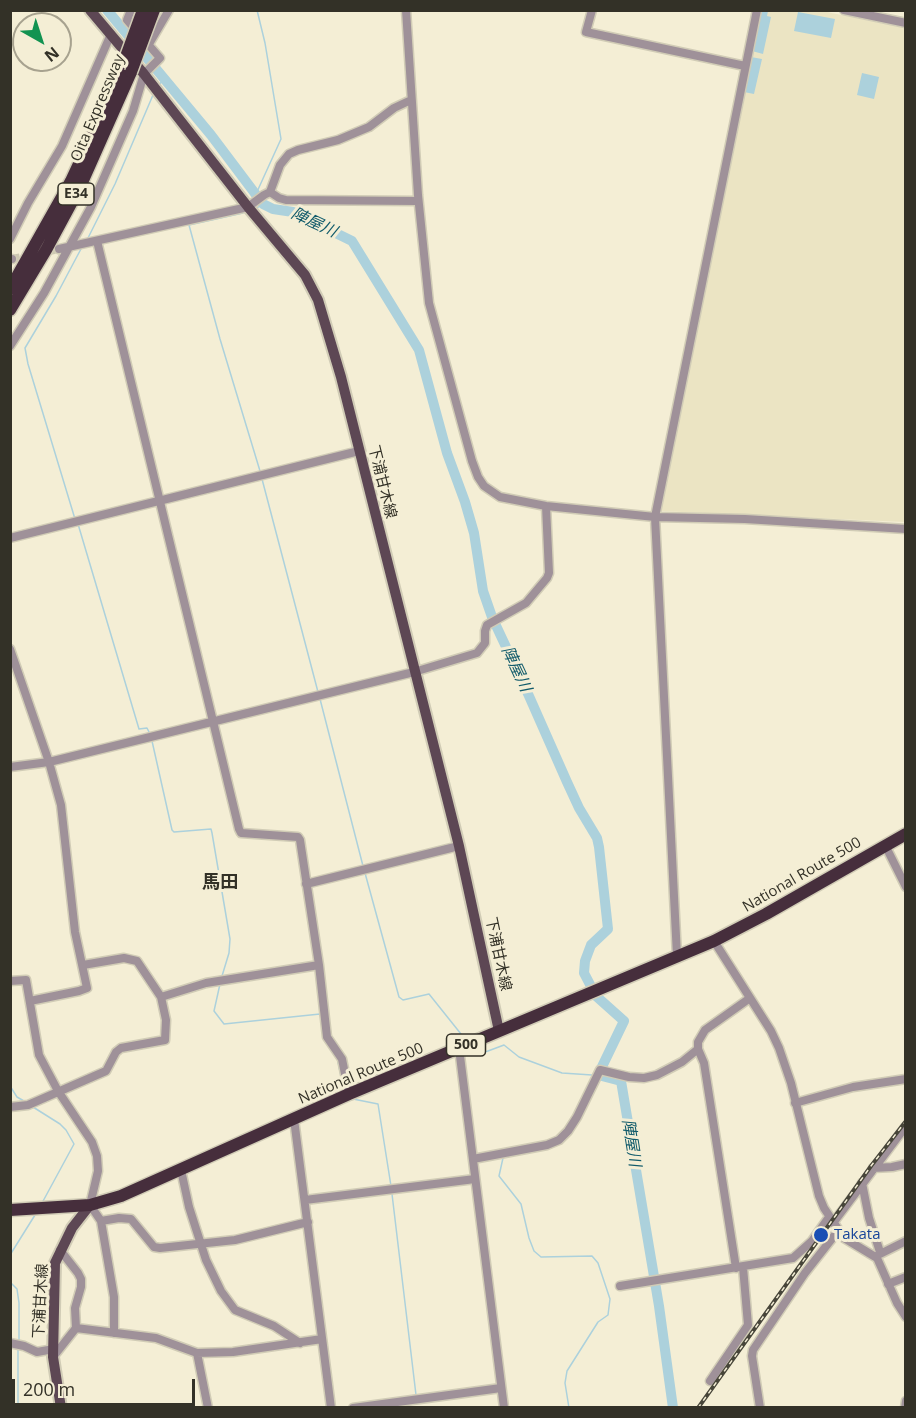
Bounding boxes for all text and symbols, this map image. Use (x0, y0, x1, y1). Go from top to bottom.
north arrow (12, 12, 72, 72)
text: N (40, 42, 64, 67)
street label: Oita Expressway (67, 52, 129, 164)
road number: E34 (58, 183, 94, 205)
water label: 陣屋川 (288, 204, 340, 242)
street label: 下浦甘木線 (364, 443, 400, 521)
water label: 陣屋川 (497, 643, 535, 695)
street label: National Route 500 (740, 834, 864, 916)
district label: 馬田 (202, 872, 238, 894)
street label: 下浦甘木線 (481, 915, 515, 993)
road number: 500 (446, 1034, 486, 1056)
street label: National Route 500 (296, 1040, 426, 1108)
water label: 陣屋川 (618, 1118, 644, 1168)
marker: Takata (812, 1226, 830, 1244)
place label: Takata (834, 1226, 880, 1244)
street label: 下浦甘木線 (30, 1263, 52, 1339)
scale bar (15, 1367, 198, 1405)
text: 200 m (23, 1377, 75, 1401)

